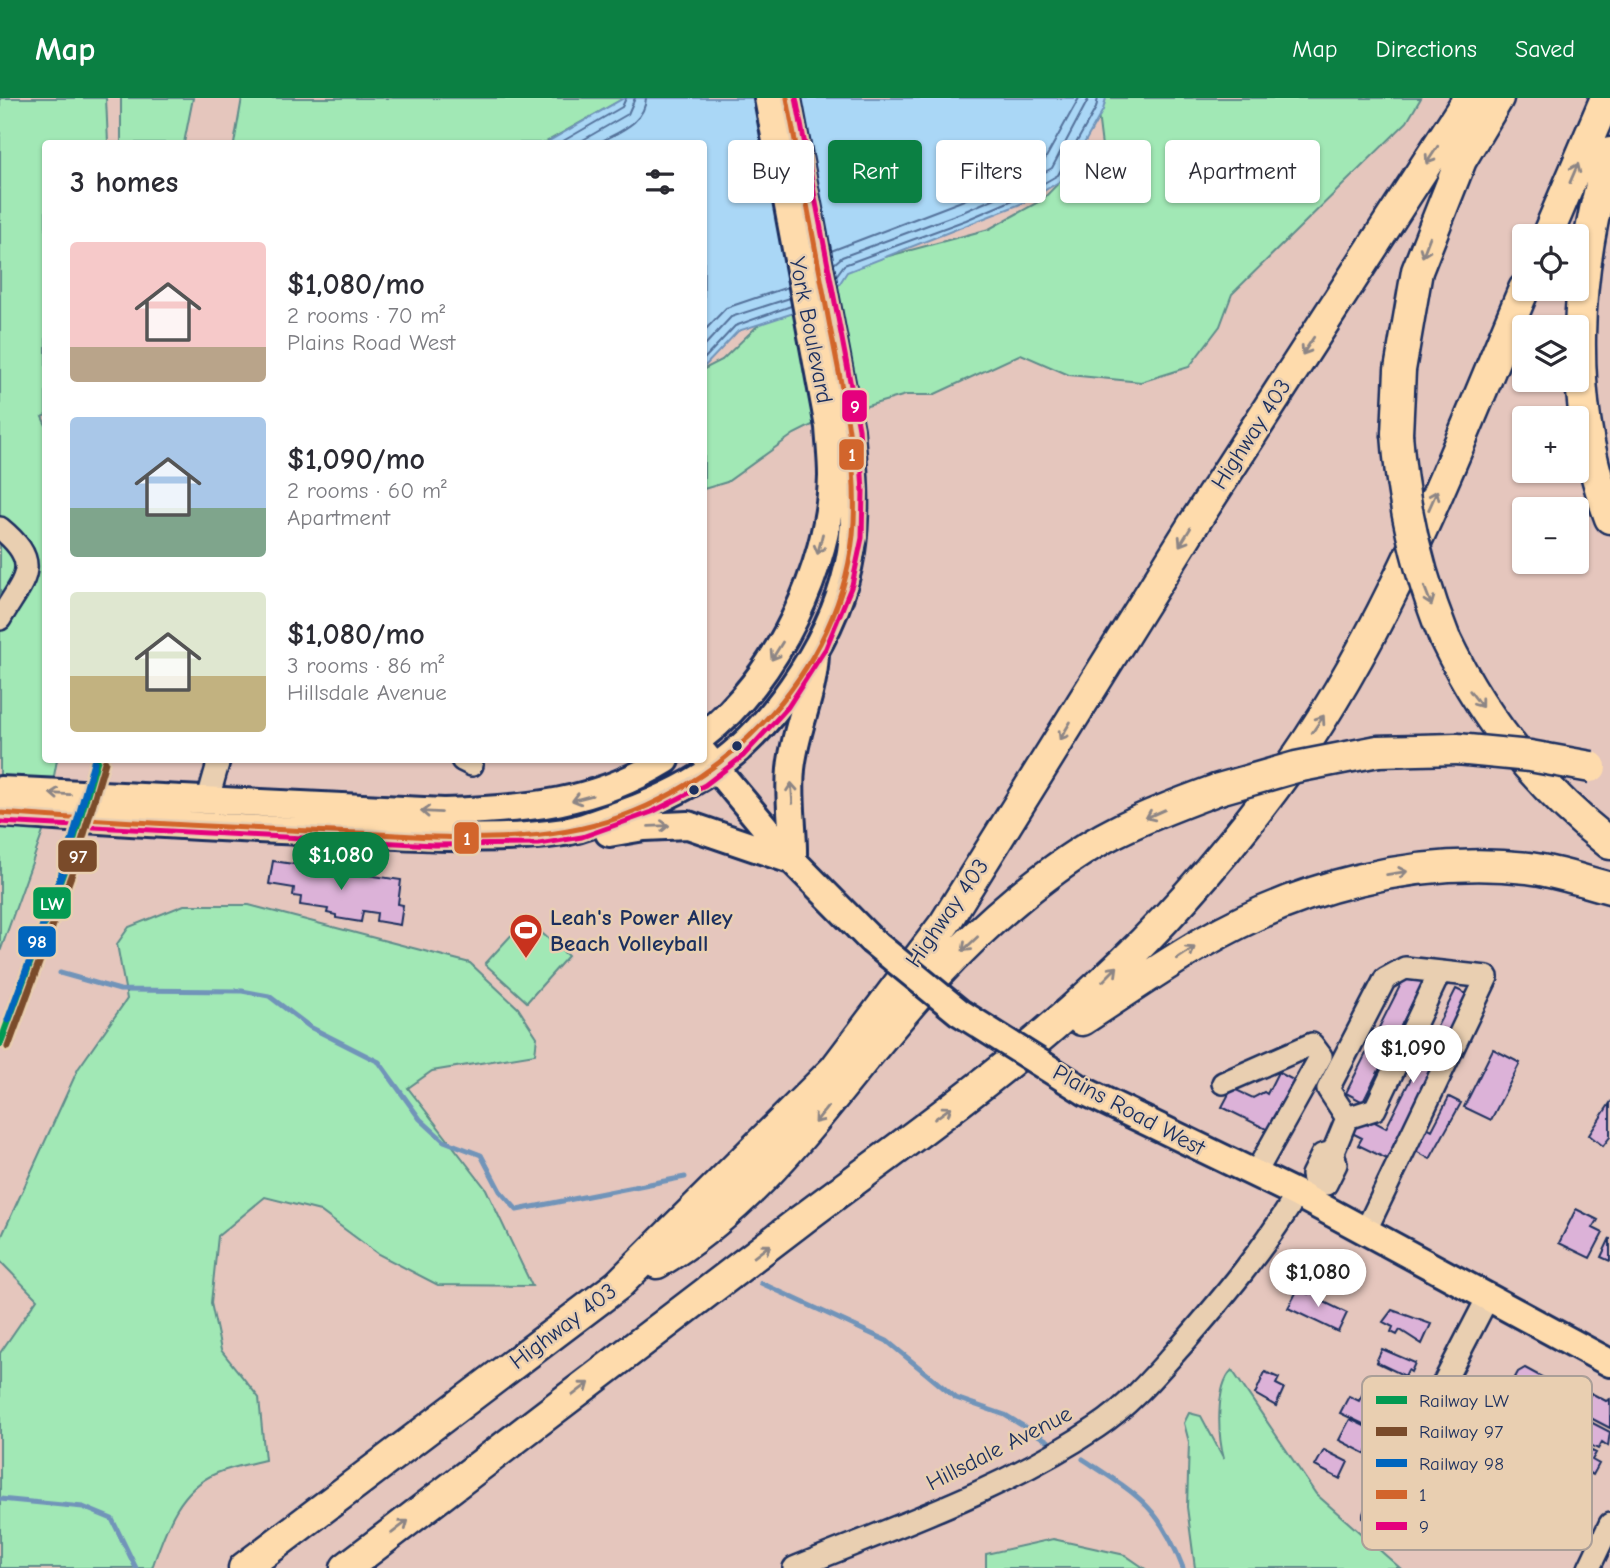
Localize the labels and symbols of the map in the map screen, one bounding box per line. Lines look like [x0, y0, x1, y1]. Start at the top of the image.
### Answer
one-way arrow [1425, 145, 1439, 164]
one-way arrow [1568, 163, 1581, 185]
one-way arrow [1419, 236, 1432, 258]
street label: York Boulevard [784, 254, 838, 406]
one-way arrow [1301, 336, 1316, 355]
street label: Highway 403 [1205, 374, 1297, 494]
line badge: 9 [841, 389, 868, 423]
text: 9 [850, 396, 860, 418]
line badge: 1 [838, 438, 865, 471]
text: 1 [848, 444, 856, 466]
one-way arrow [1427, 490, 1440, 511]
one-way arrow [1178, 527, 1192, 547]
one-way arrow [813, 532, 826, 555]
one-way arrow [1422, 585, 1435, 607]
one-way arrow [769, 641, 783, 661]
one-way arrow [1469, 689, 1484, 708]
one-way arrow [1310, 715, 1325, 734]
one-way arrow [1058, 720, 1072, 740]
unlabelled marker [730, 739, 744, 753]
one-way arrow [785, 782, 798, 805]
unlabelled marker [687, 783, 701, 797]
one-way arrow [49, 787, 72, 800]
one-way arrow [571, 792, 593, 805]
one-way arrow [419, 805, 442, 818]
one-way arrow [1145, 808, 1166, 821]
one-way arrow [647, 820, 670, 833]
line badge: 1 [453, 821, 480, 855]
text: 1 [463, 828, 471, 850]
pin: $1,080 [284, 832, 398, 892]
line badge: 97 [57, 839, 98, 873]
text: 97 [69, 846, 88, 868]
street label: Highway 403 [900, 854, 994, 972]
one-way arrow [1385, 866, 1408, 879]
line badge: LW [32, 886, 72, 920]
text: LW [40, 893, 65, 915]
place label: Leah's Power Alley Beach Volleyball [550, 904, 733, 957]
sports icon: Leah's Power Alley Beach Volleyball [507, 911, 545, 960]
line badge: 98 [17, 925, 57, 958]
text: 98 [27, 931, 47, 953]
one-way arrow [961, 936, 979, 952]
one-way arrow [1176, 946, 1196, 960]
one-way arrow [1102, 966, 1119, 983]
pin: $1,090 [1356, 1026, 1470, 1085]
street label: Plains Road West [1048, 1059, 1211, 1162]
one-way arrow [814, 1106, 829, 1124]
one-way arrow [933, 1106, 952, 1120]
one-way arrow [752, 1243, 771, 1258]
pin: $1,080 [1261, 1250, 1375, 1309]
street label: Highway 403 [504, 1277, 622, 1375]
legend [1362, 1376, 1592, 1550]
one-way arrow [571, 1381, 590, 1396]
text: Railway LW [1419, 1390, 1509, 1412]
street label: Hillsdale Avenue [922, 1400, 1076, 1496]
text: Railway 97 [1419, 1421, 1503, 1443]
text: Railway 98 [1419, 1453, 1504, 1475]
text: 1 [1419, 1484, 1427, 1506]
text: 9 [1419, 1516, 1429, 1538]
one-way arrow [391, 1519, 409, 1534]

